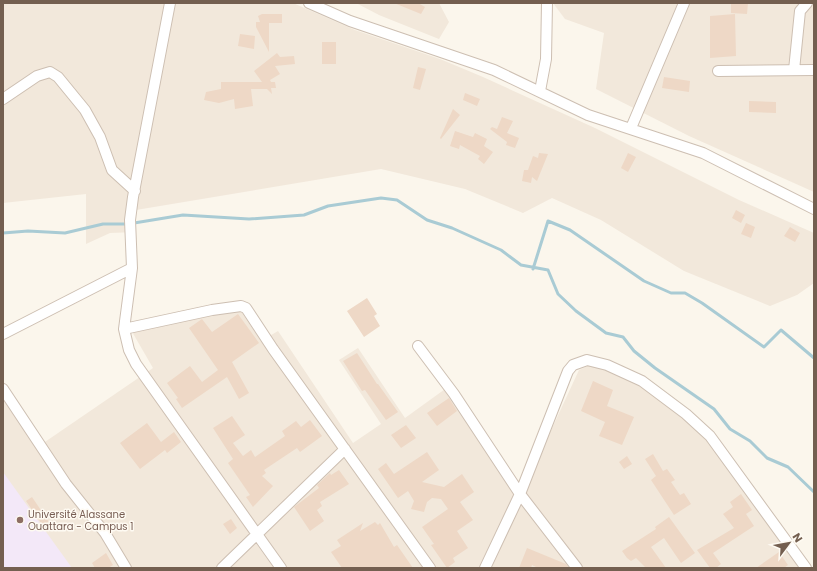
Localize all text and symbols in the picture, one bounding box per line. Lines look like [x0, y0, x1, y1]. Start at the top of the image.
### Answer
place label: Université Alassane Ouattara - Campus 1 [28, 507, 133, 534]
marker: Université Alassane Ouattara - Campus 1 [15, 515, 25, 525]
north arrow [769, 523, 809, 563]
text: N [789, 530, 806, 545]

